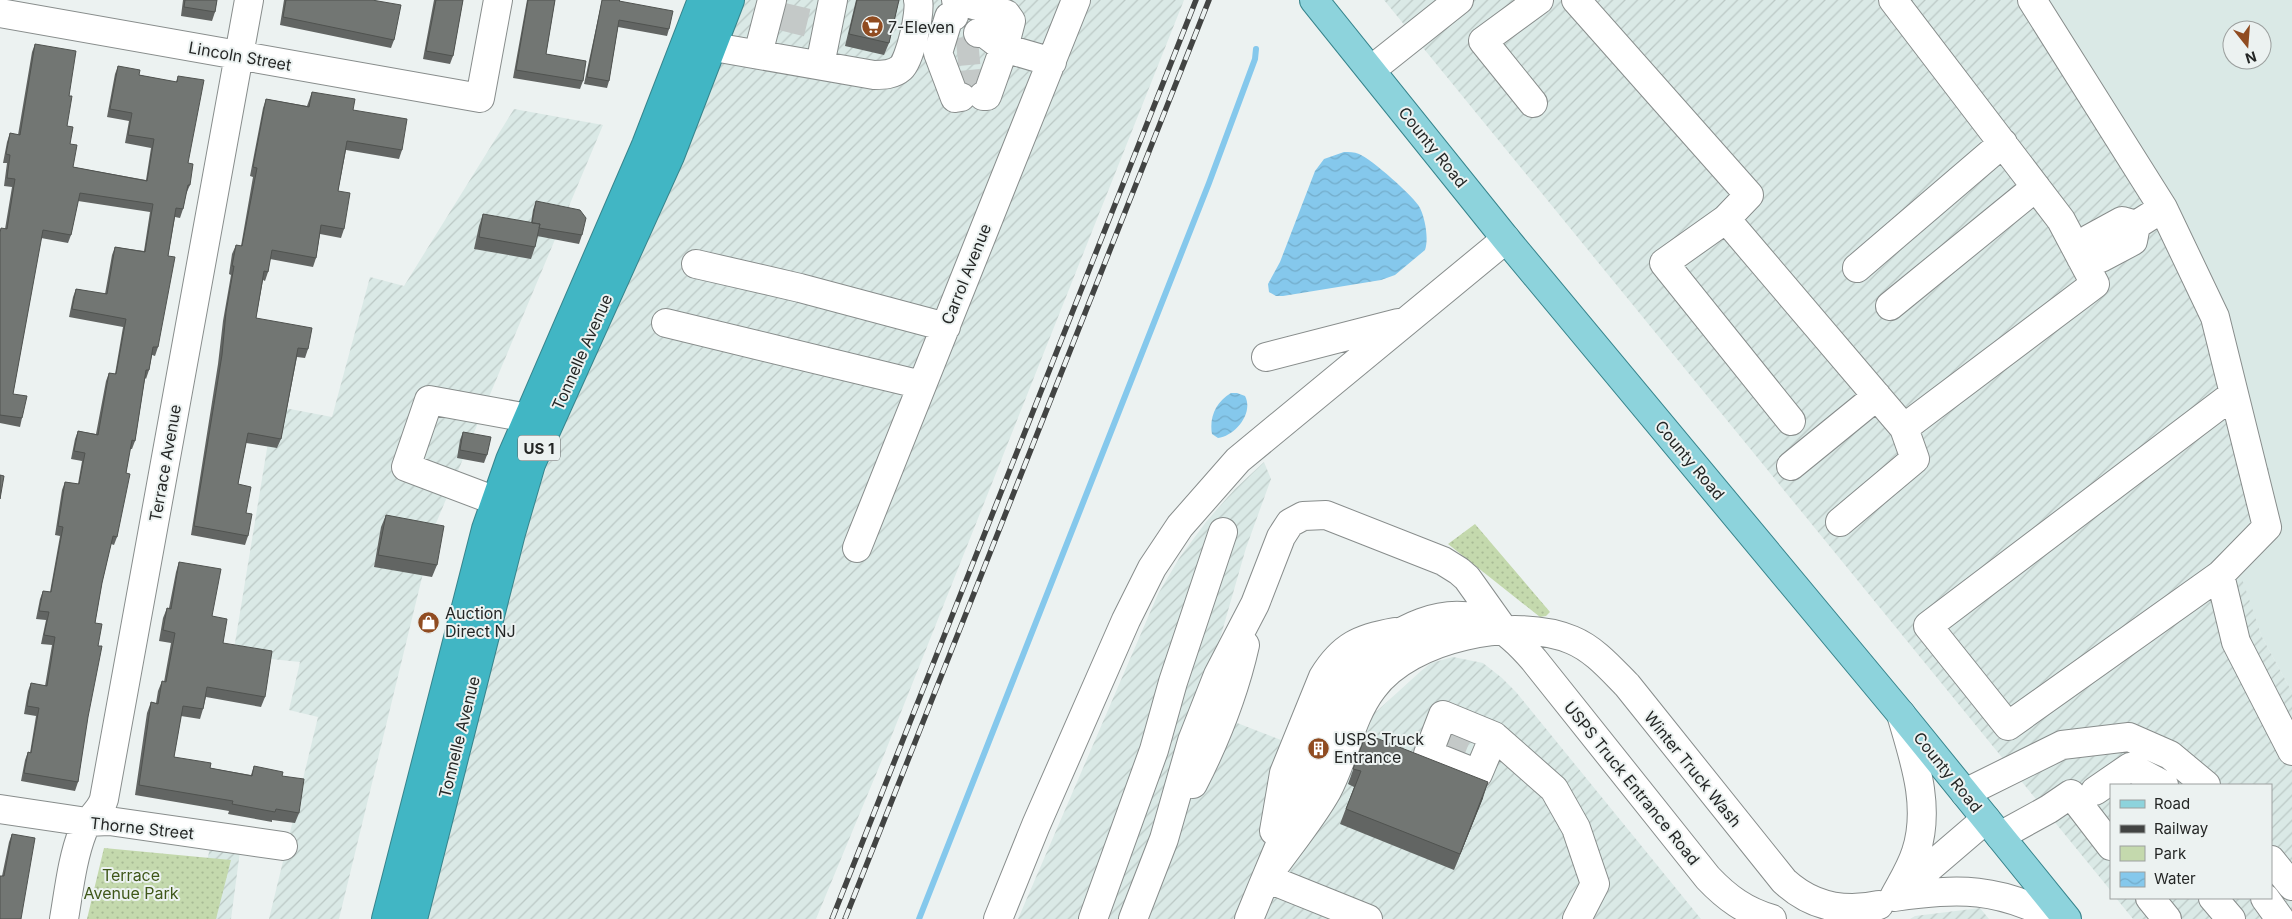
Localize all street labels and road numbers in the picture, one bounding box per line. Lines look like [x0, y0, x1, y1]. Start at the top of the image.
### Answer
street label: Lincoln Street [187, 37, 293, 75]
street label: County Road [1394, 103, 1472, 191]
street label: Carrol Avenue [937, 221, 995, 327]
street label: Tonnelle Avenue [548, 291, 616, 413]
street label: Terrace Avenue [145, 403, 185, 523]
street label: County Road [1651, 416, 1729, 504]
road number: US 1 [518, 436, 560, 460]
street label: Tonnelle Avenue [434, 674, 484, 800]
street label: USPS Truck Entrance Road [1560, 697, 1704, 869]
street label: Winter Truck Wash [1640, 707, 1746, 831]
street label: County Road [1909, 728, 1987, 816]
street label: Thorne Street [89, 813, 195, 843]

